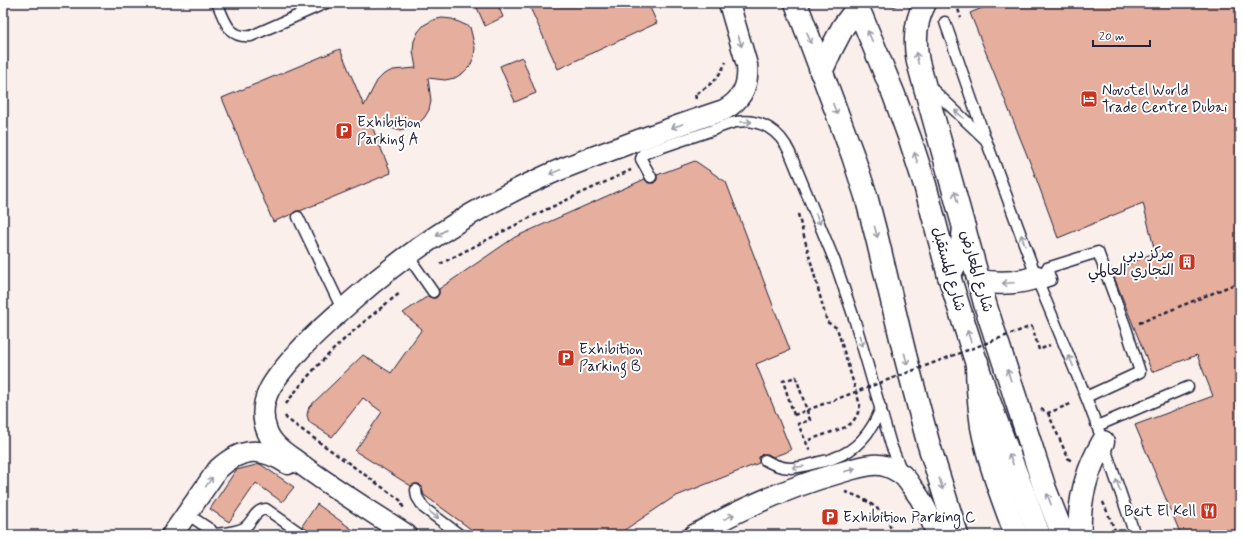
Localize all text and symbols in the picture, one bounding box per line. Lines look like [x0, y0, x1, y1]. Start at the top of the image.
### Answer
scale bar [1093, 22, 1150, 48]
text: 20 m [1099, 29, 1125, 45]
one-way arrow [805, 31, 813, 43]
one-way arrow [866, 31, 874, 43]
one-way arrow [737, 34, 744, 47]
one-way arrow [913, 52, 921, 65]
place label: Novotel World Trade Centre Dubai [1102, 81, 1227, 118]
hotel icon: Novotel World Trade Centre Dubai [1079, 89, 1099, 109]
one-way arrow [831, 102, 839, 114]
one-way arrow [954, 109, 964, 119]
place label: Exhibition Parking A [357, 113, 421, 151]
one-way arrow [739, 118, 752, 126]
parking icon: Exhibition Parking A [334, 121, 354, 141]
one-way arrow [671, 123, 683, 131]
one-way arrow [912, 151, 919, 164]
one-way arrow [550, 169, 562, 177]
one-way arrow [952, 190, 959, 203]
one-way arrow [815, 212, 822, 224]
street label: شارع المستقبل [926, 225, 970, 314]
one-way arrow [872, 226, 880, 239]
street label: شارع المعارض [955, 228, 997, 315]
one-way arrow [435, 230, 447, 238]
one-way arrow [1019, 234, 1026, 247]
place label: مركز دبي التجاري العالمي [1088, 244, 1174, 283]
building icon: مركز دبي التجاري العالمي [1177, 252, 1197, 272]
one-way arrow [1002, 279, 1015, 287]
one-way arrow [965, 330, 972, 343]
one-way arrow [858, 335, 865, 348]
place label: Exhibition Parking B [579, 340, 643, 378]
parking icon: Exhibition Parking B [556, 348, 576, 368]
one-way arrow [903, 352, 910, 365]
one-way arrow [1067, 355, 1074, 367]
one-way arrow [1005, 368, 1012, 381]
one-way arrow [1007, 453, 1015, 465]
one-way arrow [791, 463, 804, 471]
one-way arrow [843, 466, 856, 473]
one-way arrow [205, 477, 213, 488]
one-way arrow [938, 477, 945, 490]
one-way arrow [1114, 479, 1122, 491]
one-way arrow [1044, 493, 1052, 505]
restaurant icon: Beit El Kell [1199, 501, 1219, 521]
place label: Beit El Kell [1124, 502, 1196, 522]
parking icon: Exhibition Parking C [820, 507, 840, 527]
place label: Exhibition Parking C [843, 508, 976, 529]
one-way arrow [428, 511, 439, 519]
one-way arrow [723, 513, 735, 520]

